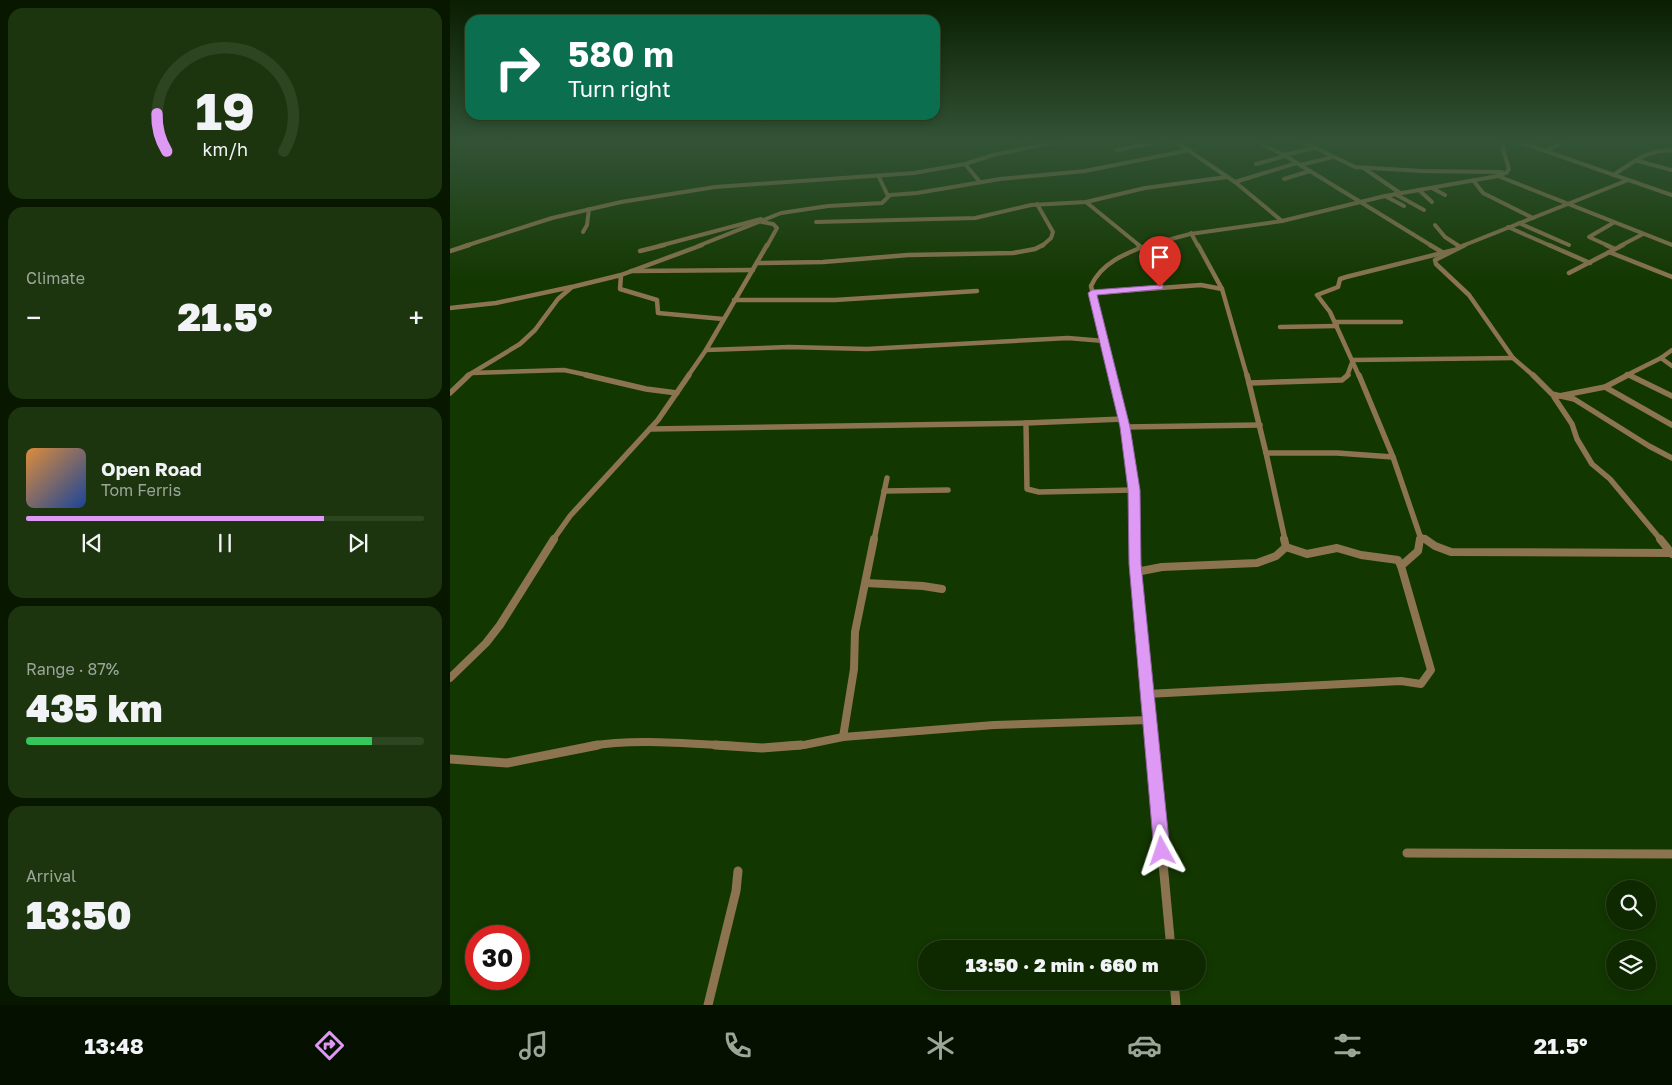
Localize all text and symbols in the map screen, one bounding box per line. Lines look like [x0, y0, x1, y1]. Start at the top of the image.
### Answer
text: 580 m [568, 33, 674, 75]
icon: right [485, 35, 550, 100]
text: Turn right [568, 75, 671, 102]
text: 19 [195, 79, 255, 141]
text: km/h [202, 138, 248, 160]
pin [1139, 236, 1181, 287]
icon: arrive [1146, 243, 1174, 271]
text: Climate [26, 268, 85, 288]
text: 21.5° [178, 294, 272, 339]
text: − [26, 301, 41, 334]
text: + [409, 301, 424, 334]
text: Open Road [101, 457, 202, 480]
text: Tom Ferris [101, 480, 181, 500]
icon: previous [78, 529, 106, 557]
icon: pause [211, 529, 239, 557]
icon: next [344, 529, 372, 557]
text: Range · 87% [26, 659, 119, 679]
text: 435 km [26, 685, 163, 730]
position arrow [1135, 824, 1187, 876]
text: Arrival [26, 866, 76, 886]
map controls [1606, 880, 1656, 990]
button: search [1606, 880, 1656, 930]
text: 13:50 [26, 892, 132, 937]
speed limit sign: 30 [465, 925, 530, 990]
button: layers [1606, 940, 1656, 990]
text: 13:50 · 2 min · 660 m [966, 953, 1158, 976]
icon: directions [312, 1028, 347, 1063]
icon: music [516, 1028, 551, 1063]
icon: phone [720, 1028, 755, 1063]
icon: climate [923, 1028, 958, 1063]
icon: car [1127, 1028, 1162, 1063]
icon: filters [1330, 1028, 1365, 1063]
text: 13:48 [84, 1032, 144, 1059]
text: 21.5° [1534, 1032, 1588, 1059]

